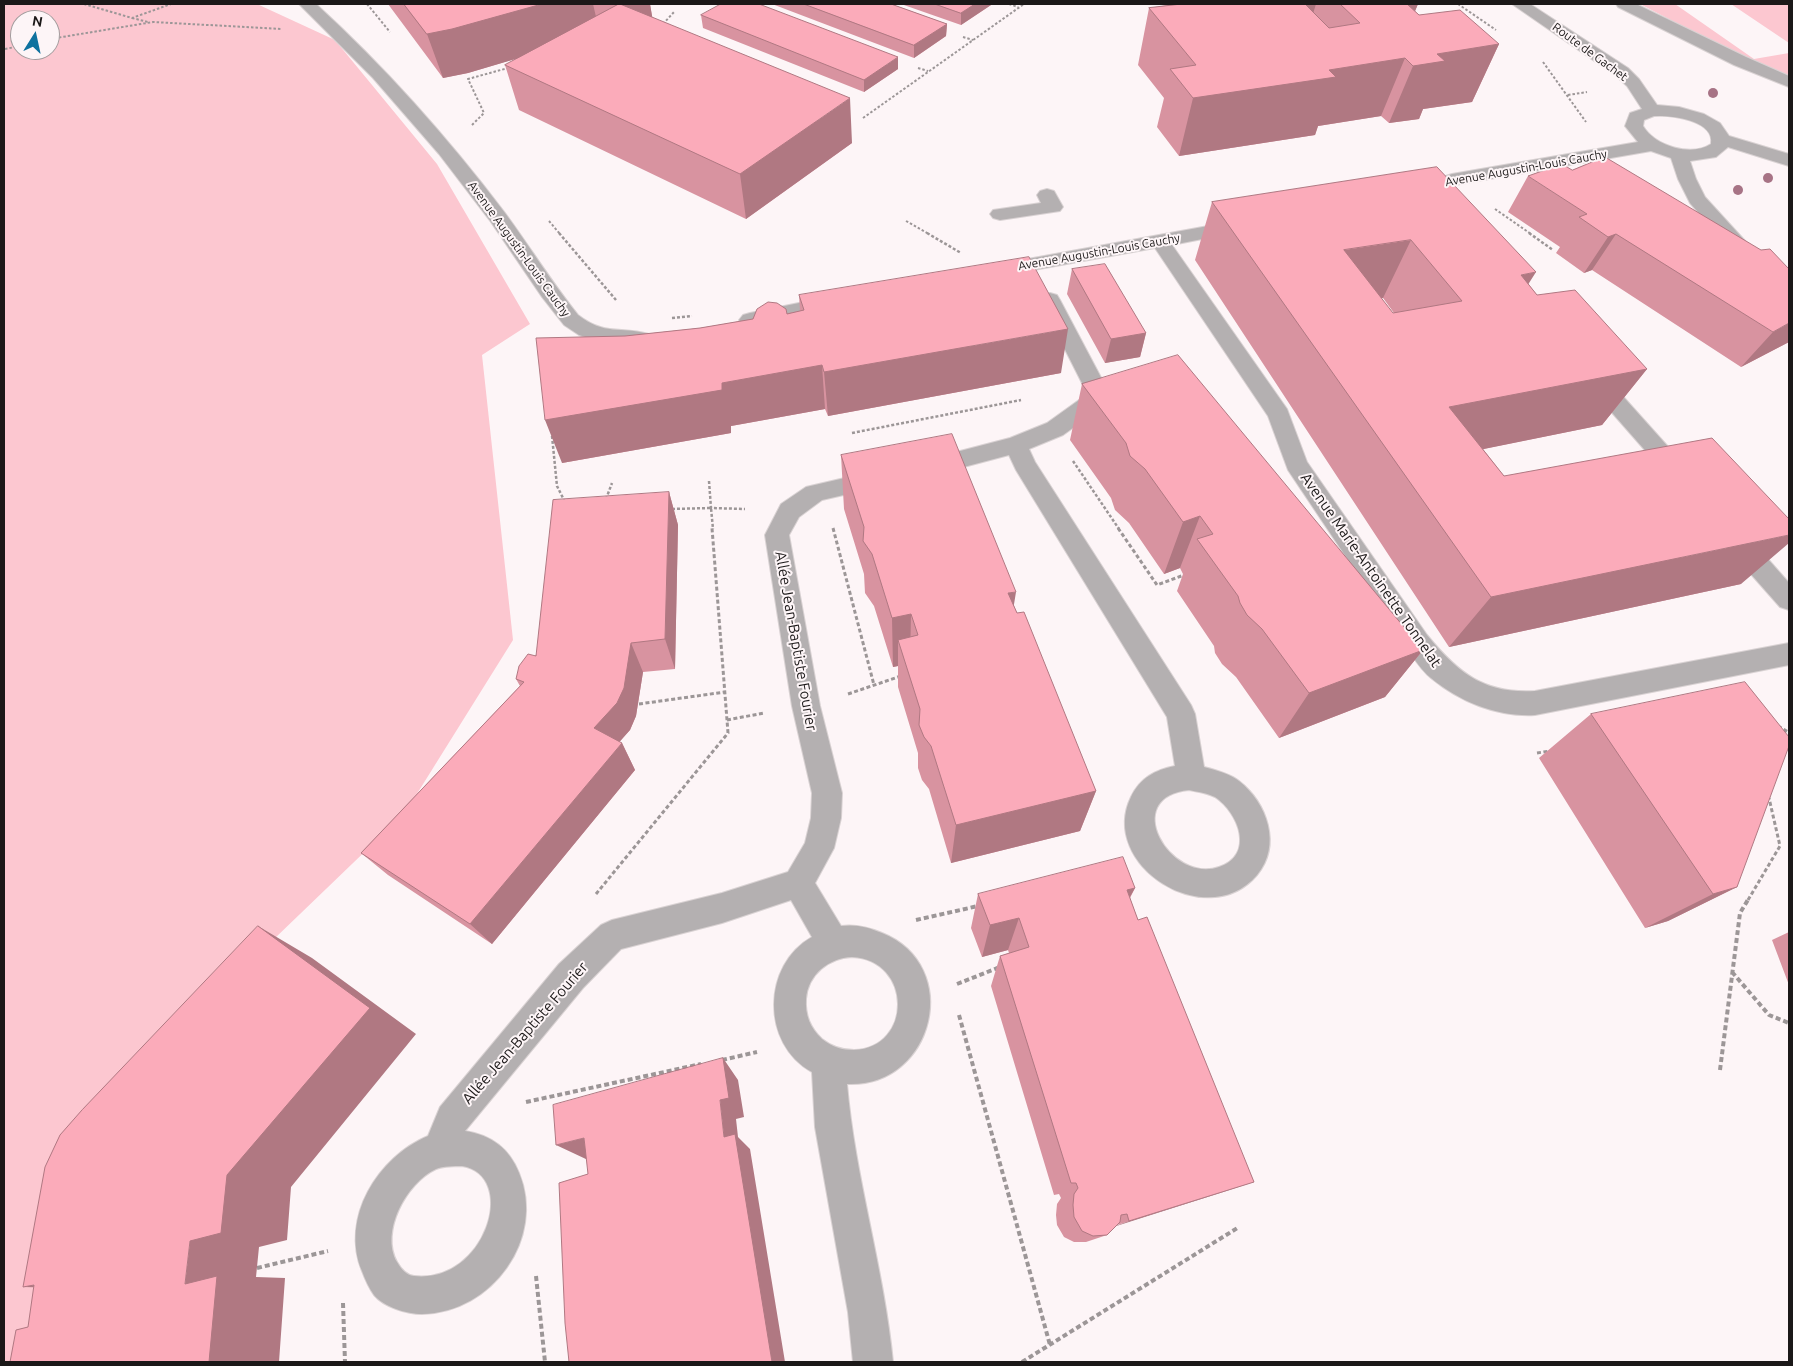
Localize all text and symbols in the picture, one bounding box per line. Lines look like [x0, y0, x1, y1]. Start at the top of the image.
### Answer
north arrow [10, 10, 60, 60]
text: N [31, 12, 44, 30]
street label: Route de Gachet [1549, 20, 1631, 84]
street label: Avenue Augustin-Louis Cauchy [1444, 147, 1608, 189]
street label: Avenue Augustin-Louis Cauchy [465, 178, 573, 320]
street label: Avenue Augustin-Louis Cauchy [1017, 231, 1181, 273]
street label: Avenue Marie-Antoinette Tonnelat [1297, 469, 1445, 671]
street label: Allée Jean-Baptiste Fourier [771, 550, 821, 732]
street label: Allée Jean-Baptiste Fourier [458, 958, 592, 1108]

